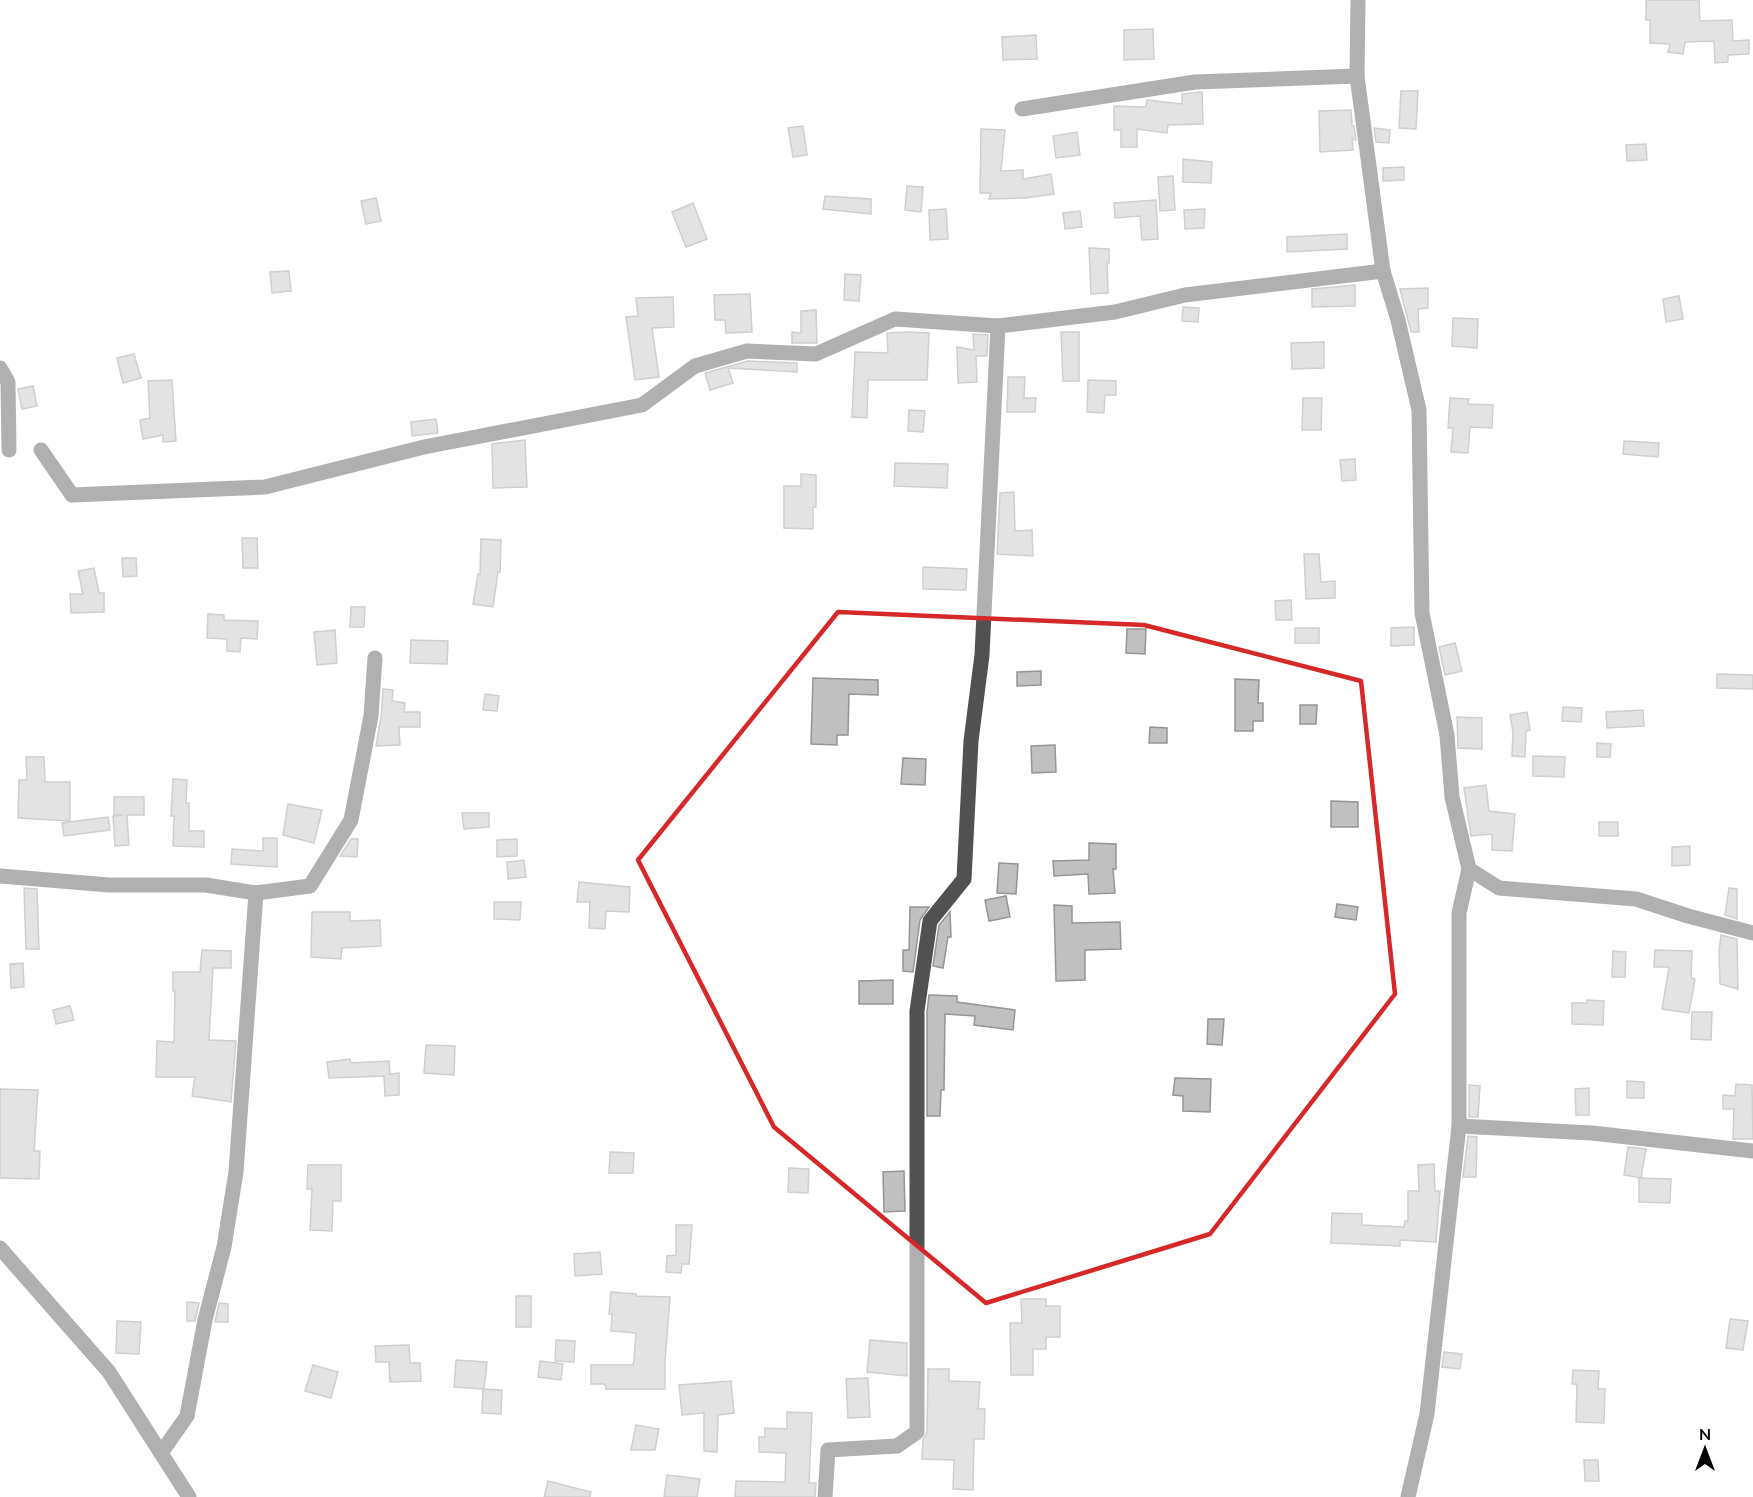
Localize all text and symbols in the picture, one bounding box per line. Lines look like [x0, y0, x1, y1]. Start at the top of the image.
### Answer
north arrow [1675, 1419, 1735, 1479]
text: N [1699, 1424, 1711, 1444]

